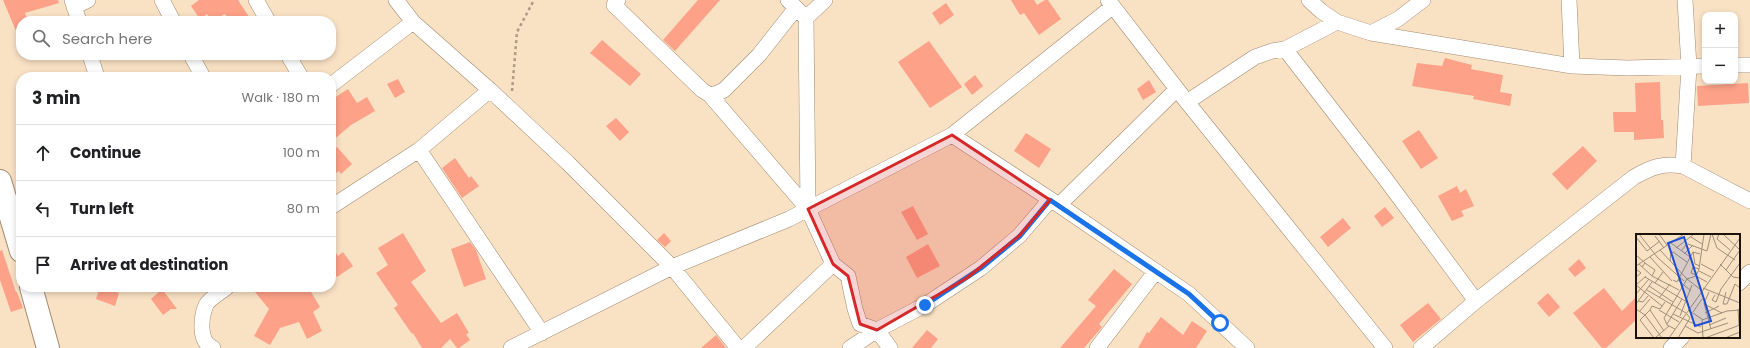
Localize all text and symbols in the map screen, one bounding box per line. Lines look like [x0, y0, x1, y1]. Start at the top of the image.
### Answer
map controls [1702, 12, 1738, 84]
button: + [1702, 12, 1738, 48]
search box [16, 16, 336, 60]
icon: search [30, 27, 52, 49]
text: Search here [62, 28, 152, 49]
button: − [1702, 48, 1738, 84]
text: 3 min [32, 86, 80, 110]
text: Walk · 180 m [242, 88, 320, 107]
icon: ahead [32, 142, 54, 164]
text: Continue [70, 142, 141, 163]
text: 100 m [283, 143, 320, 162]
icon: left [32, 198, 54, 220]
text: Turn left [70, 198, 134, 219]
text: 80 m [287, 199, 320, 218]
inset map [1636, 234, 1740, 338]
icon: arrive [32, 254, 54, 276]
text: Arrive at destination [70, 254, 228, 275]
route end [916, 296, 934, 314]
route start [1211, 314, 1229, 332]

